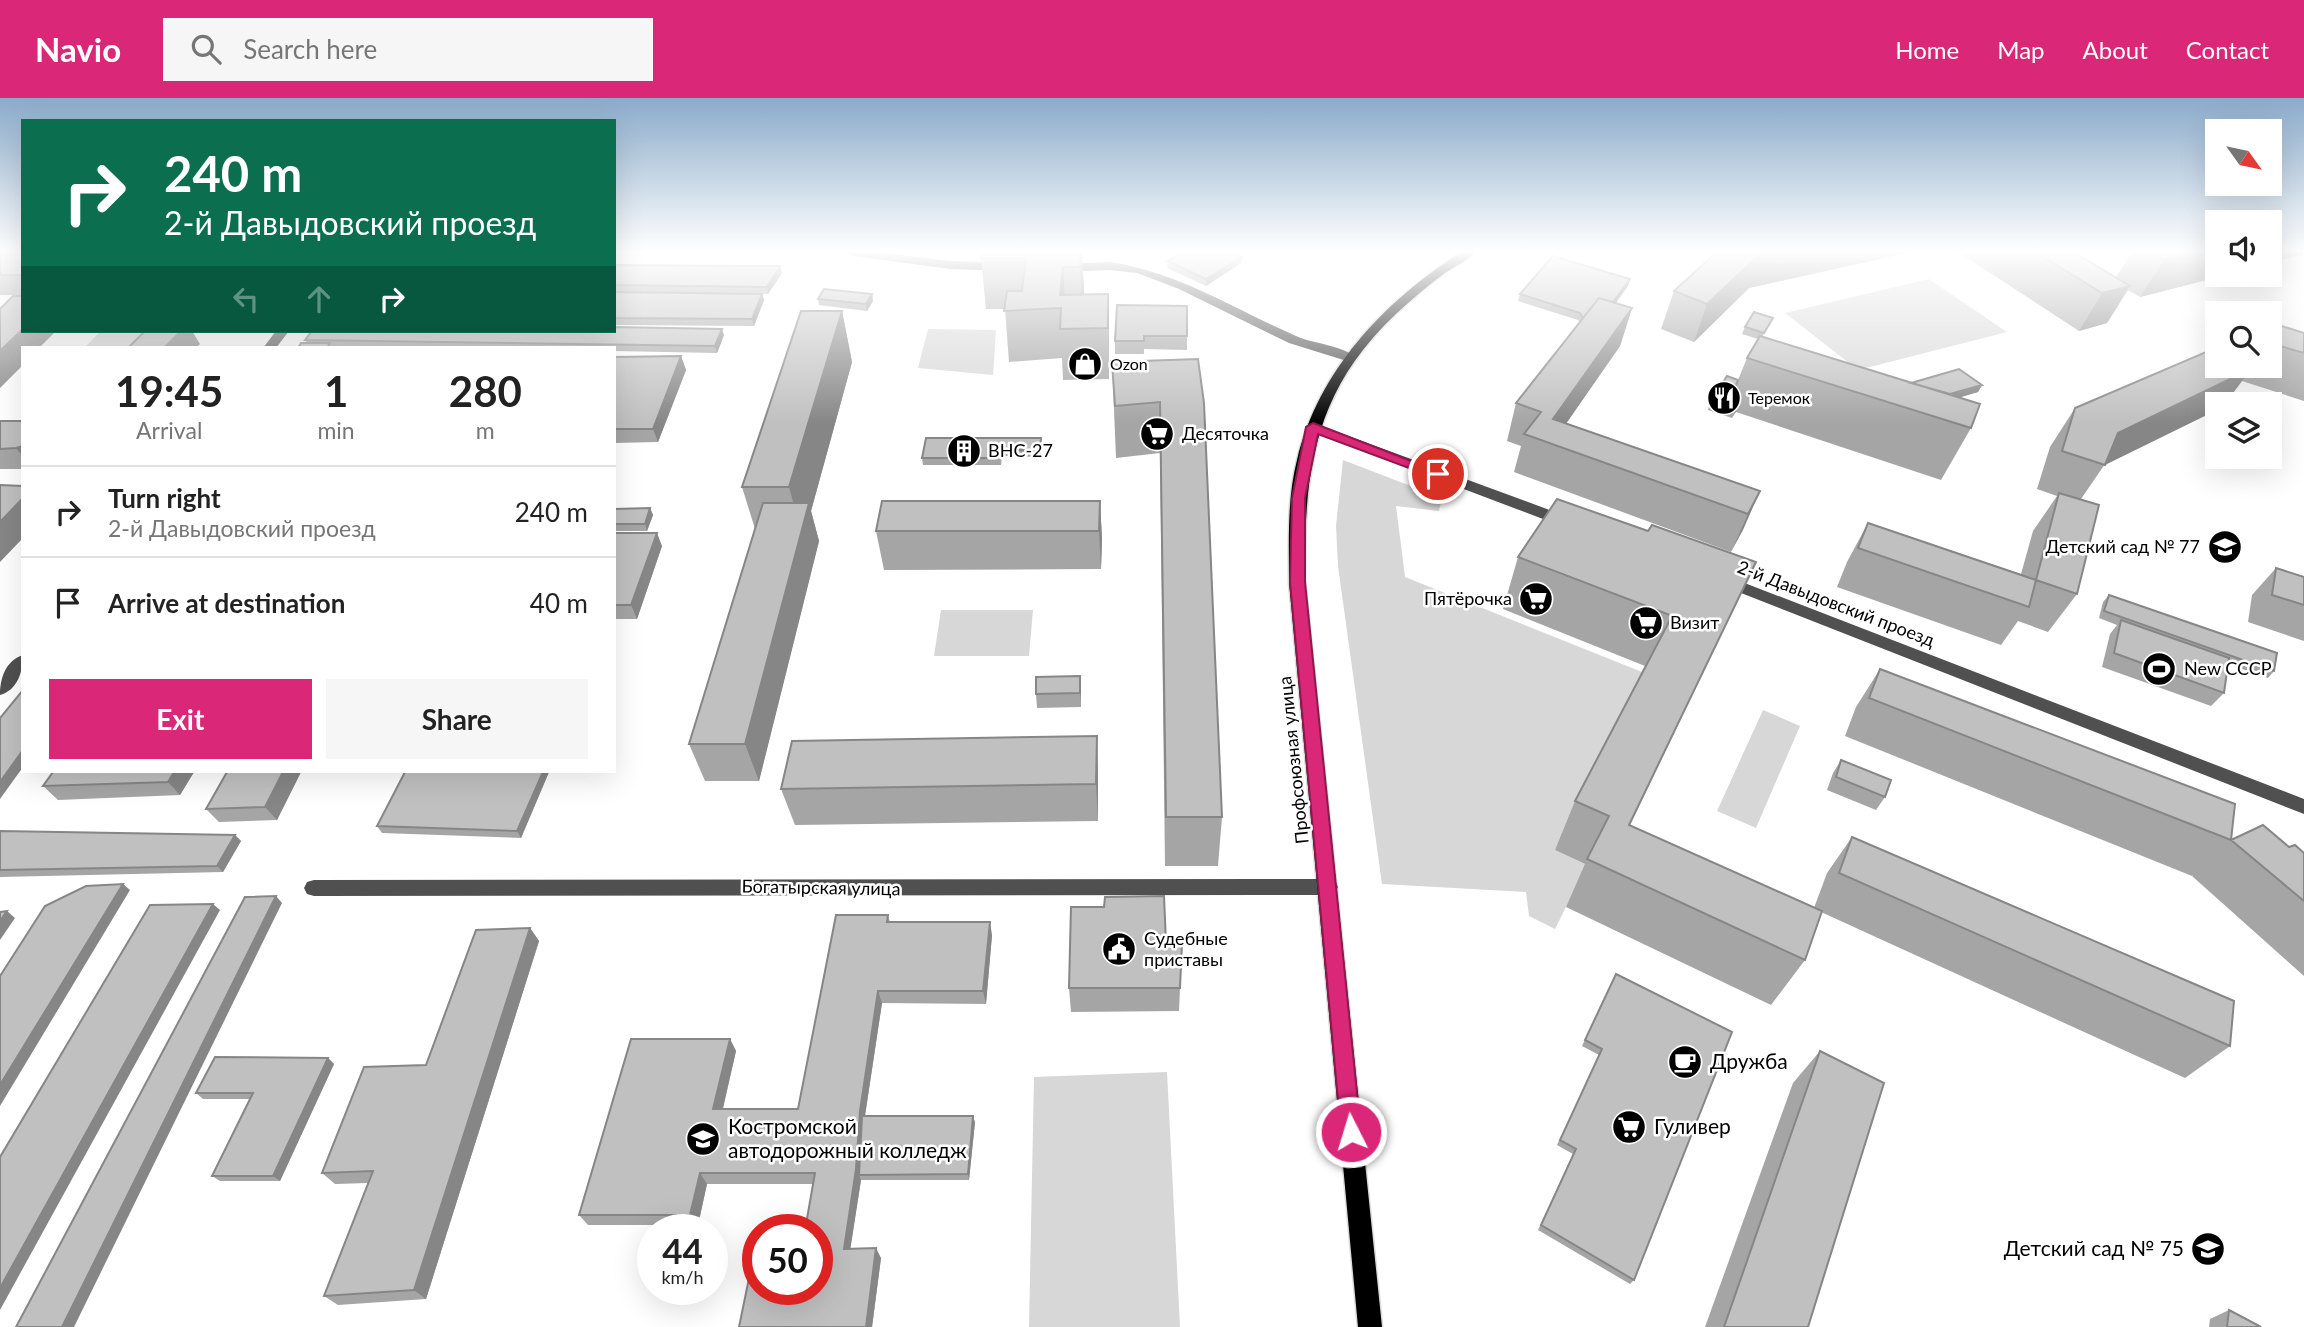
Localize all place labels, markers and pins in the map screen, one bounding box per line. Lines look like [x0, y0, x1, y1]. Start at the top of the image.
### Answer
shop icon: Ozon [1066, 345, 1104, 383]
place label: Ozon [1110, 354, 1148, 373]
restaurant icon: Теремок [1705, 379, 1743, 417]
place label: Теремок [1748, 388, 1811, 407]
supermarket icon: Десяточка [1138, 415, 1176, 453]
place label: Десяточка [1182, 422, 1269, 444]
building icon: ВНС-27 [945, 432, 983, 470]
place label: ВНС-27 [988, 439, 1053, 461]
pin [1408, 444, 1468, 504]
school or university icon: Детский сад № 77 [2206, 528, 2244, 566]
place label: Детский сад № 77 [2045, 535, 2200, 557]
supermarket icon: Пятёрочка [1517, 580, 1555, 618]
place label: Пятёрочка [1424, 587, 1512, 609]
supermarket icon: Визит [1627, 604, 1665, 642]
place label: Визит [1670, 611, 1719, 633]
sports icon: New СССР [2140, 650, 2178, 688]
place label: New СССР [2184, 657, 2272, 679]
place label: Судебные приставы [1144, 927, 1228, 970]
public building icon: Судебные приставы [1100, 930, 1138, 968]
cafe icon: Дружба [1666, 1043, 1704, 1081]
place label: Дружба [1710, 1048, 1788, 1073]
supermarket icon: Гуливер [1610, 1108, 1648, 1146]
place label: Костромской автодорожный колледж [728, 1113, 967, 1162]
place label: Гуливер [1654, 1113, 1731, 1138]
school or university icon: Костромской автодорожный колледж [684, 1120, 722, 1158]
school or university icon: Детский сад № 75 [2189, 1230, 2227, 1268]
place label: Детский сад № 75 [2004, 1235, 2184, 1260]

